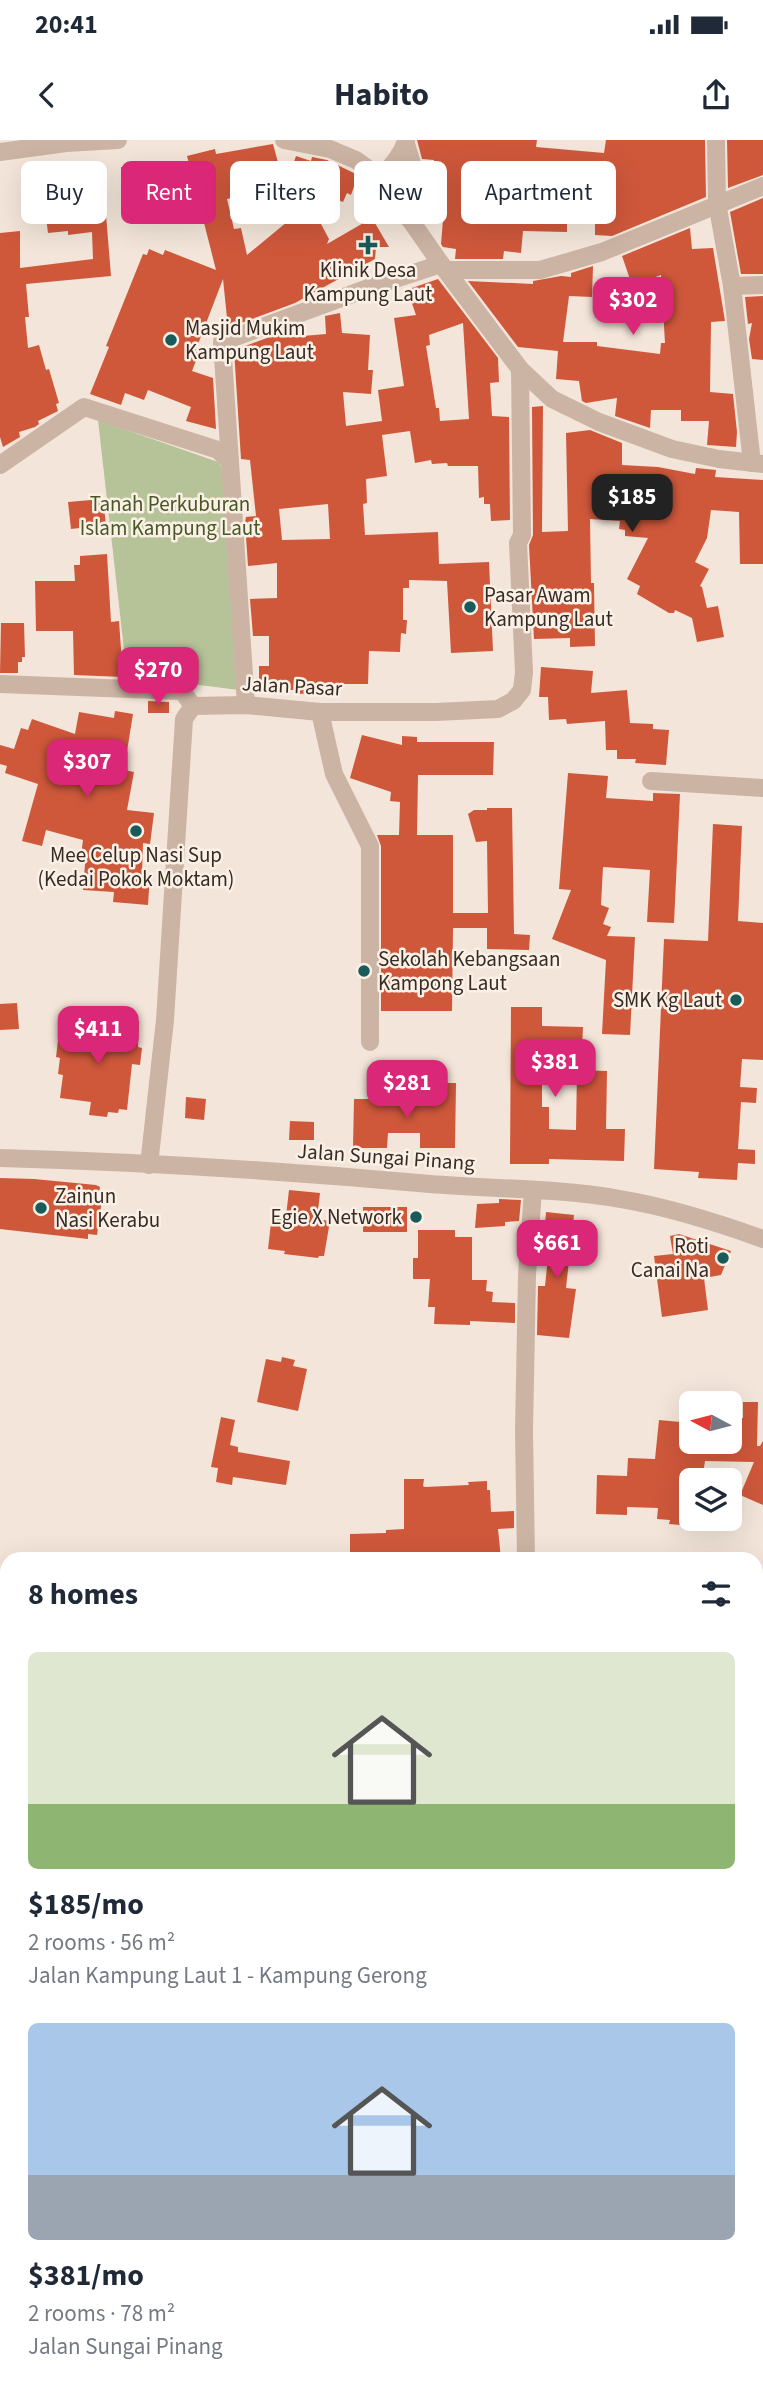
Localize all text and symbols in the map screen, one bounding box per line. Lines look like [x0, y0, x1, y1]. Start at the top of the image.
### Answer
text: 20:41 [35, 6, 98, 43]
text: Habito [334, 72, 429, 118]
icon: back [28, 76, 66, 114]
icon: share [697, 76, 735, 114]
chip: Buy [21, 161, 107, 224]
chip: Rent [121, 161, 216, 224]
chip: Filters [230, 161, 340, 224]
chip: New [354, 161, 447, 224]
chip: Apartment [461, 161, 616, 224]
marker: Klinik Desa Kampung Laut [358, 235, 378, 255]
place label: Klinik Desa Kampung Laut [304, 255, 432, 309]
pin: $302 [592, 278, 674, 337]
text: $302 [609, 283, 657, 316]
place label: Masjid Mukim Kampung Laut [185, 313, 314, 367]
marker: Masjid Mukim Kampung Laut [163, 332, 179, 348]
pin: $185 [591, 474, 673, 534]
text: $185 [608, 480, 656, 513]
park label: Tanah Perkuburan Islam Kampung Laut [80, 489, 260, 543]
place label: Pasar Awam Kampung Laut [484, 580, 613, 634]
marker: Pasar Awam Kampung Laut [462, 599, 478, 615]
pin: $270 [117, 648, 199, 707]
text: $270 [134, 653, 182, 686]
street label: Jalan Pasar [241, 668, 344, 704]
pin: $307 [46, 740, 128, 799]
text: $307 [63, 745, 111, 778]
marker: Mee Celup Nasi Sup (Kedai Pokok Moktam) [128, 823, 144, 839]
place label: Mee Celup Nasi Sup (Kedai Pokok Moktam) [38, 840, 234, 894]
place label: Sekolah Kebangsaan Kampong Laut [378, 944, 560, 998]
marker: Sekolah Kebangsaan Kampong Laut [356, 963, 372, 979]
place label: SMK Kg Laut [613, 985, 722, 1015]
marker: SMK Kg Laut [728, 992, 744, 1008]
pin: $411 [57, 1006, 139, 1066]
text: $411 [74, 1012, 122, 1045]
pin: $381 [514, 1040, 596, 1099]
text: $381 [531, 1045, 579, 1078]
pin: $281 [366, 1060, 448, 1120]
text: $281 [383, 1066, 431, 1099]
street label: Jalan Sungai Pinang [296, 1136, 476, 1178]
place label: Zainun Nasi Kerabu [55, 1181, 160, 1235]
marker: Zainun Nasi Kerabu [33, 1200, 49, 1216]
place label: Egie X Network [271, 1202, 403, 1232]
marker: Egie X Network [408, 1209, 424, 1225]
pin: $661 [516, 1220, 598, 1280]
text: $661 [533, 1226, 581, 1259]
place label: Roti Canai Na [631, 1231, 709, 1285]
marker: Roti Canai Na [715, 1250, 731, 1266]
north arrow [679, 1391, 742, 1454]
map controls [679, 1391, 742, 1531]
button: layers [679, 1468, 742, 1531]
text: 8 homes [28, 1573, 138, 1616]
icon: filters [697, 1575, 735, 1613]
icon: home [319, 1697, 445, 1823]
text: $185/mo [28, 1883, 144, 1926]
text: 2 rooms · 56 m² [28, 1926, 175, 1959]
text: Jalan Kampung Laut 1 - Kampung Gerong [28, 1959, 427, 1992]
icon: home [319, 2068, 445, 2194]
text: $381/mo [28, 2254, 144, 2297]
text: 2 rooms · 78 m² [28, 2297, 175, 2330]
text: Jalan Sungai Pinang [28, 2330, 223, 2363]

